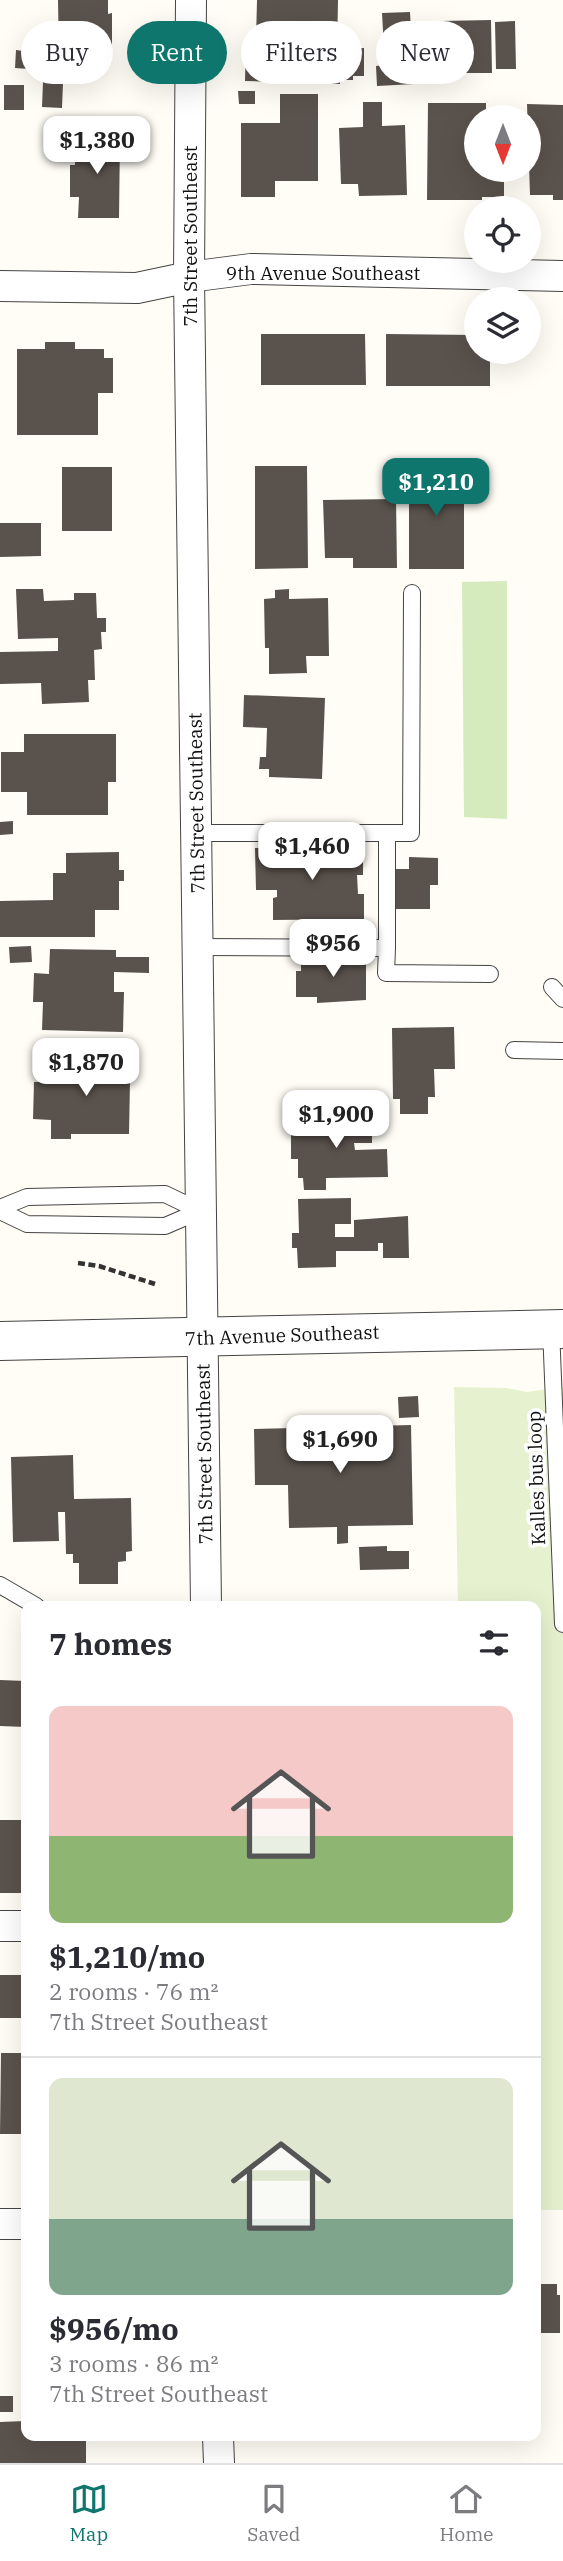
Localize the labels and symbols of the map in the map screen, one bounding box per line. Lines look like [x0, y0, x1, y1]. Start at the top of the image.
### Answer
north arrow [464, 105, 541, 182]
pin: $1,380 [40, 116, 154, 176]
street label: 7th Street Southeast [178, 145, 202, 326]
street label: 9th Avenue Southeast [226, 261, 420, 285]
pin: $1,210 [379, 458, 493, 518]
street label: 7th Street Southeast [182, 712, 210, 894]
pin: $1,460 [255, 822, 369, 882]
pin: $956 [292, 920, 374, 979]
pin: $1,870 [29, 1038, 143, 1098]
pin: $1,900 [279, 1090, 393, 1150]
street label: 7th Avenue Southeast [184, 1320, 380, 1350]
street label: 7th Street Southeast [190, 1363, 218, 1545]
street label: Kalles bus loop [522, 1410, 550, 1546]
pin: $1,690 [283, 1416, 397, 1475]

